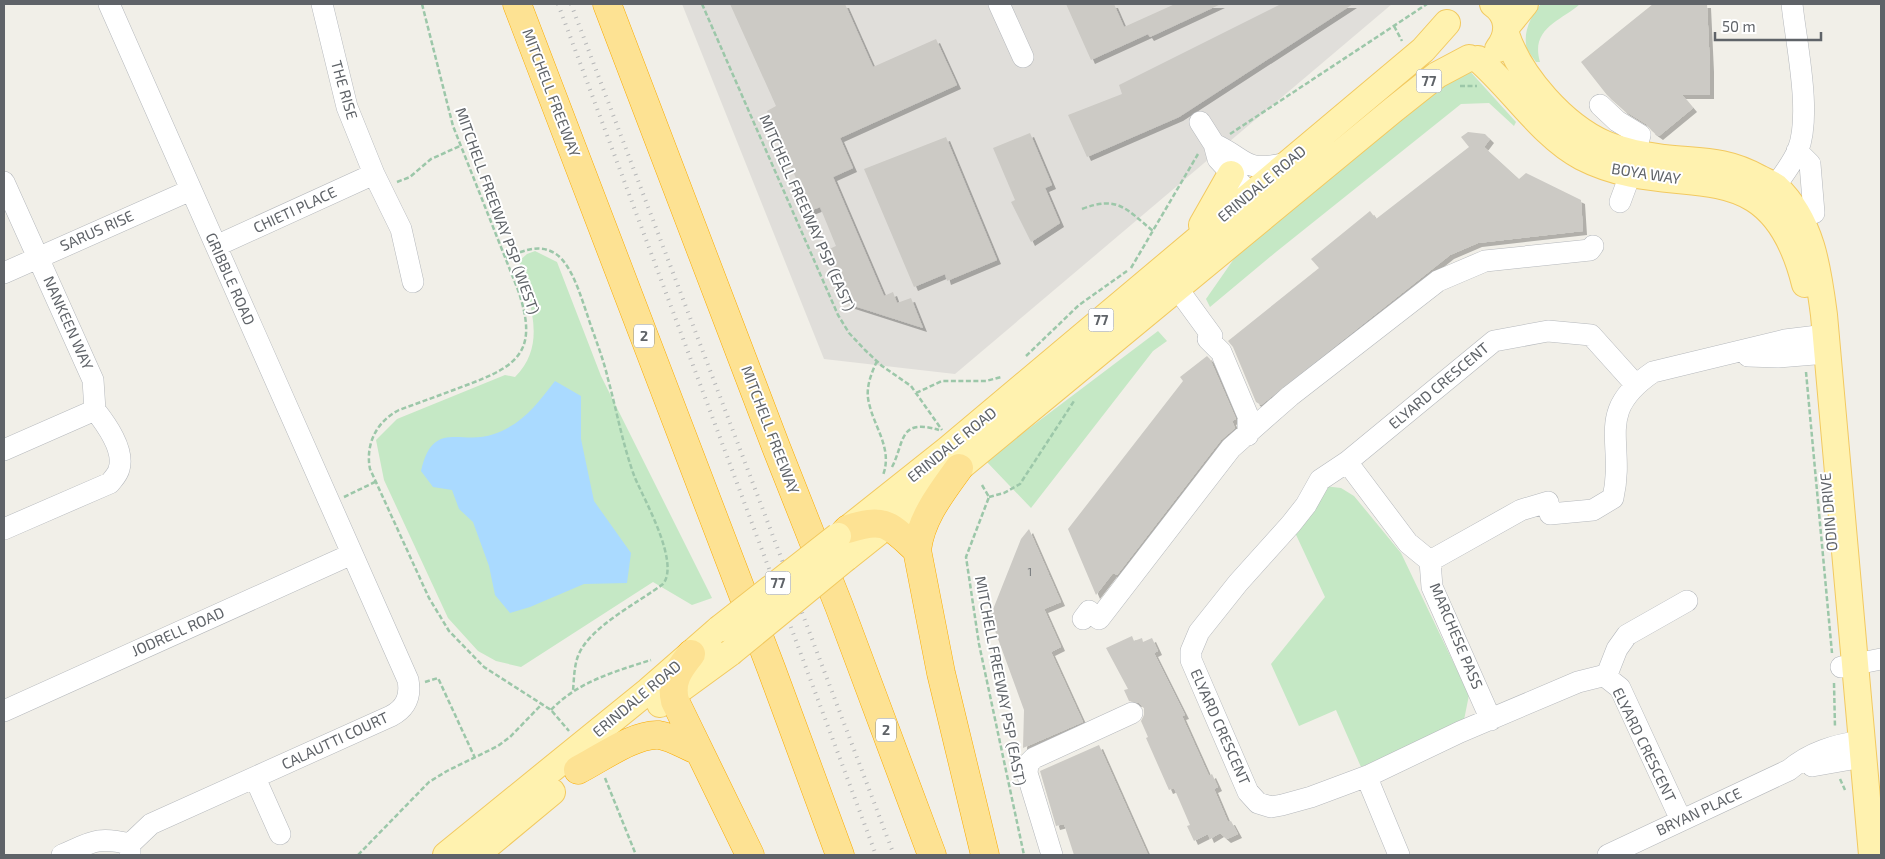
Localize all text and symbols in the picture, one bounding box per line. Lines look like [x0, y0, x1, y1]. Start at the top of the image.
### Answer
scale bar [1715, 10, 1821, 42]
text: 50 m [1722, 17, 1756, 35]
street label: MITCHELL FREEWAY [519, 26, 585, 160]
street label: THE RISE [328, 58, 362, 121]
road number: 77 [1416, 70, 1442, 92]
street label: MITCHELL FREEWAY PSP (WEST) [452, 105, 544, 317]
street label: MITCHELL FREEWAY PSP (EAST) [756, 112, 860, 314]
street label: ERINDALE ROAD [1214, 141, 1309, 225]
street label: BOYA WAY [1610, 159, 1683, 187]
street label: CHIETI PLACE [250, 182, 339, 236]
street label: SARUS RISE [57, 206, 136, 254]
street label: GRIBBLE ROAD [203, 230, 259, 328]
street label: NANKEEN WAY [40, 273, 98, 373]
road number: 77 [1088, 308, 1114, 332]
road number: 2 [634, 324, 654, 348]
street label: ELYARD CRESCENT [1385, 338, 1492, 432]
street label: MITCHELL FREEWAY [738, 363, 804, 497]
street label: ERINDALE ROAD [903, 403, 1000, 486]
street label: ODIN DRIVE [1816, 472, 1840, 552]
house number: 1 [1028, 564, 1032, 578]
road number: 77 [766, 572, 790, 594]
street label: MITCHELL FREEWAY PSP (EAST) [972, 574, 1030, 787]
street label: MARCHESE PASS [1426, 580, 1487, 691]
street label: JODRELL ROAD [128, 603, 227, 660]
street label: ERINDALE ROAD [589, 656, 684, 740]
street label: ELYARD CRESCENT [1187, 666, 1255, 788]
street label: ELYARD CRESCENT [1609, 684, 1681, 805]
street label: CALAUTTI COURT [278, 707, 391, 773]
road number: 2 [876, 718, 896, 742]
street label: BRYAN PLACE [1653, 783, 1744, 839]

